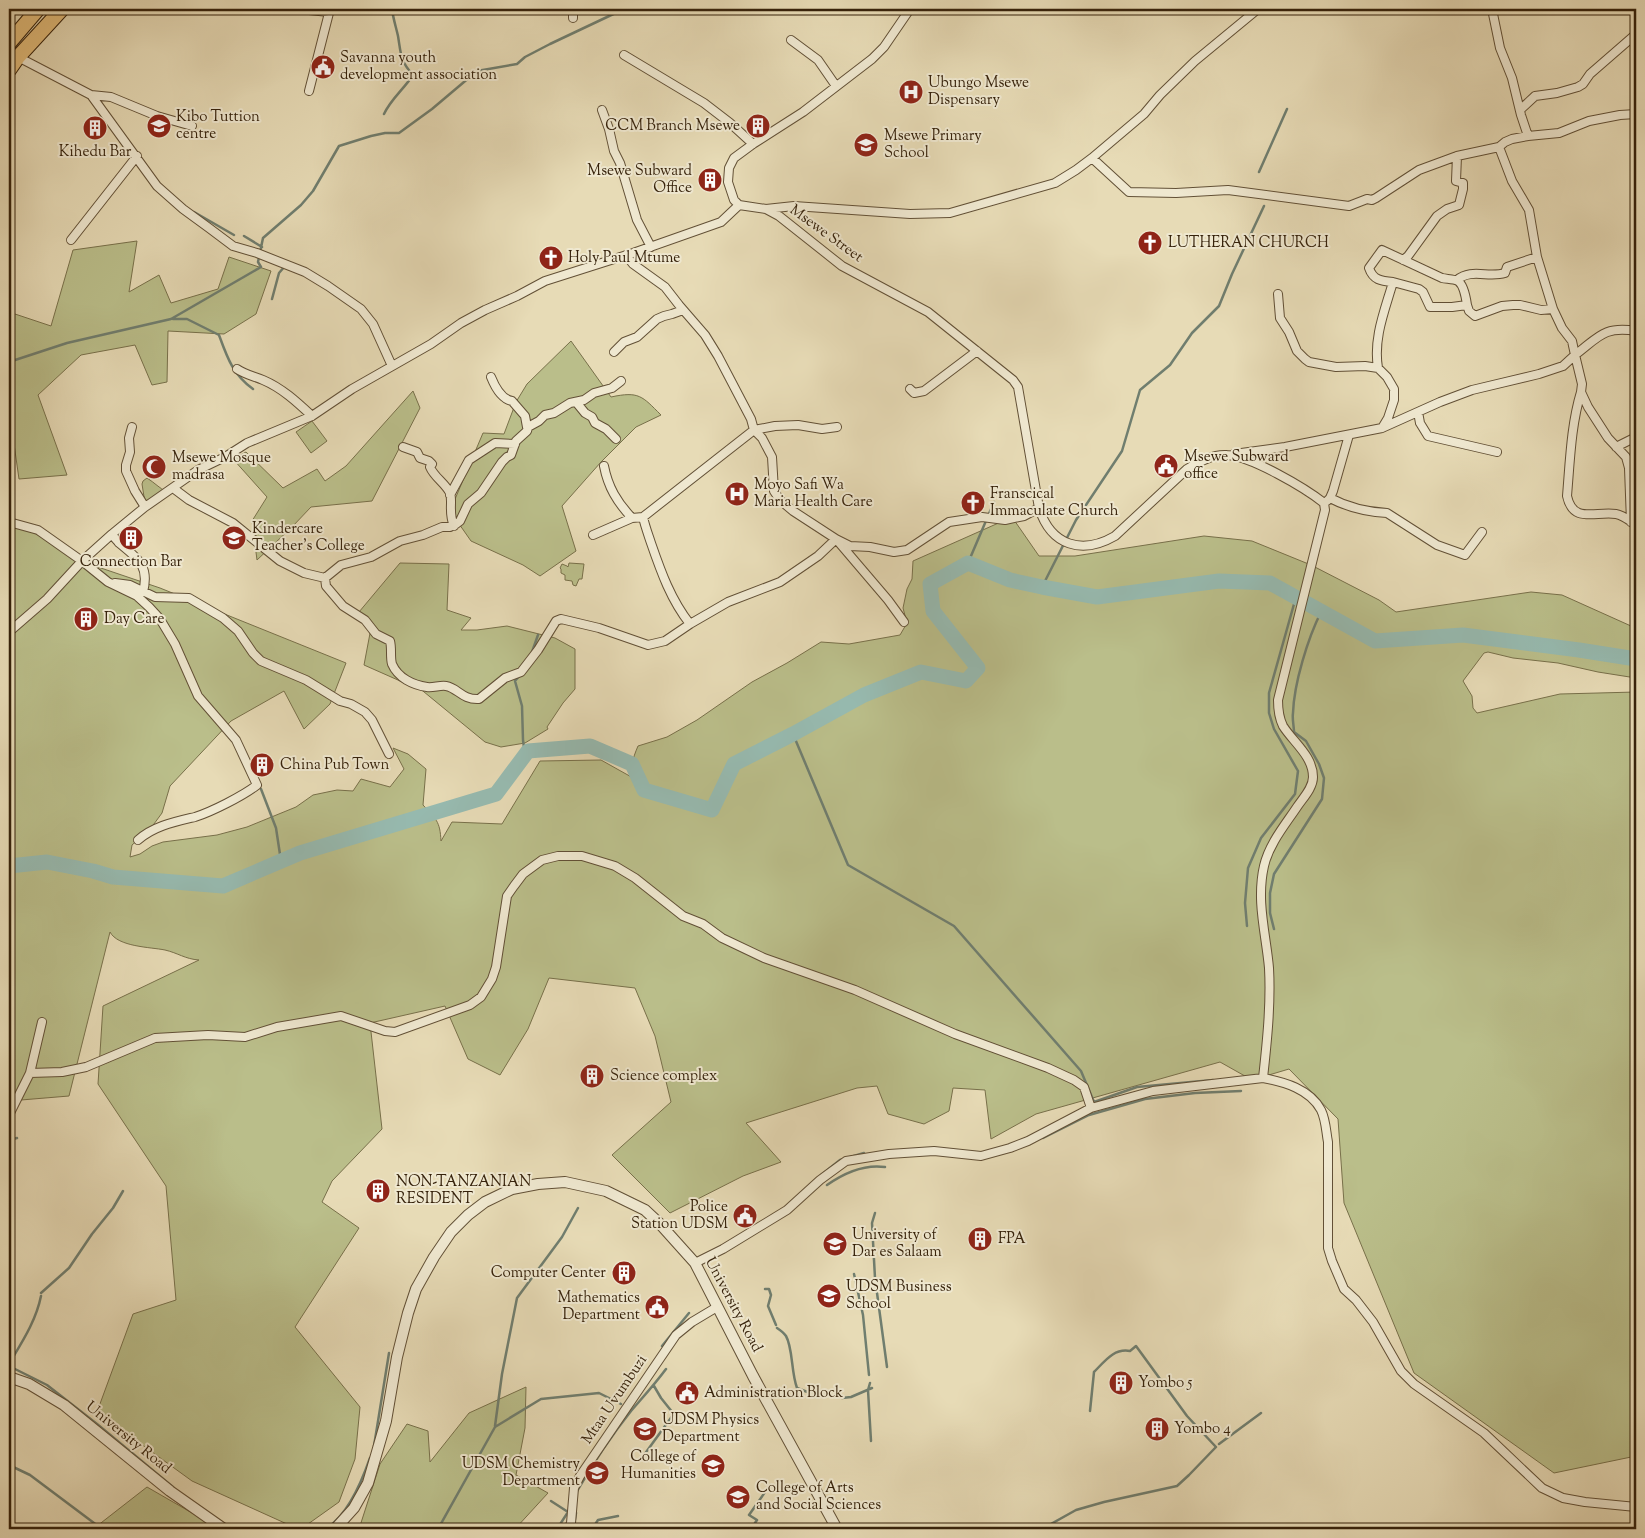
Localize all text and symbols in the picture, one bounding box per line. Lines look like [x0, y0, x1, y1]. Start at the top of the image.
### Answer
place label: Savanna youth development association [340, 48, 497, 86]
public building icon: Savanna youth development association [310, 54, 336, 80]
place label: Ubungo Msewe Dispensary [928, 73, 1029, 111]
hospital icon: Ubungo Msewe Dispensary [898, 79, 924, 105]
place label: Kibo Tuttion centre [176, 107, 260, 145]
school or university icon: Kibo Tuttion centre [146, 113, 172, 139]
building icon: CCM Branch Msewe [745, 113, 771, 139]
building icon: Kihedu Bar [82, 115, 108, 141]
place label: CCM Branch Msewe [605, 116, 740, 137]
place label: Msewe Primary School [884, 126, 982, 164]
school or university icon: Msewe Primary School [853, 132, 879, 158]
place label: Kihedu Bar [59, 142, 132, 163]
place label: Msewe Subward Office [587, 161, 693, 199]
building icon: Msewe Subward Office [697, 167, 723, 193]
street label: Msewe Street [785, 200, 867, 268]
church icon: LUTHERAN CHURCH [1137, 230, 1163, 256]
place label: LUTHERAN CHURCH [1168, 233, 1329, 254]
church icon: Holy Paul Mtume [538, 245, 564, 271]
place label: Holy Paul Mtume [568, 248, 680, 269]
place label: Msewe Subward office [1184, 447, 1289, 485]
place label: Msewe Mosque madrasa [172, 448, 271, 486]
public building icon: Msewe Subward office [1153, 453, 1179, 479]
mosque icon: Msewe Mosque madrasa [141, 454, 167, 480]
place label: Moyo Safi Wa Maria Health Care [754, 475, 873, 513]
hospital icon: Moyo Safi Wa Maria Health Care [724, 481, 750, 507]
place label: Franscical Immaculate Church [990, 484, 1119, 522]
church icon: Franscical Immaculate Church [960, 490, 986, 516]
place label: Kindercare Teacher's College [252, 519, 365, 557]
building icon: Connection Bar [118, 525, 144, 551]
school or university icon: Kindercare Teacher's College [221, 525, 247, 551]
place label: Connection Bar [80, 552, 183, 573]
building icon: Day Care [73, 606, 99, 632]
place label: Day Care [104, 609, 164, 630]
building icon: China Pub Town [249, 752, 275, 778]
place label: China Pub Town [280, 755, 390, 776]
building icon: Science complex [579, 1063, 605, 1089]
place label: Science complex [610, 1066, 717, 1087]
place label: NON-TANZANIAN RESIDENT [396, 1172, 531, 1210]
building icon: NON-TANZANIAN RESIDENT [365, 1178, 391, 1204]
place label: Police Station UDSM [631, 1197, 728, 1235]
public building icon: Police Station UDSM [732, 1203, 758, 1229]
place label: University of Dar es Salaam [852, 1225, 942, 1263]
building icon: FPA [967, 1226, 993, 1252]
place label: FPA [998, 1229, 1026, 1250]
school or university icon: University of Dar es Salaam [822, 1231, 848, 1257]
street label: University Road [699, 1254, 767, 1357]
building icon: Computer Center [611, 1260, 637, 1286]
place label: Computer Center [491, 1263, 606, 1284]
place label: UDSM Business School [846, 1277, 952, 1315]
school or university icon: UDSM Business School [816, 1283, 842, 1309]
place label: Mathematics Department [558, 1288, 640, 1326]
public building icon: Mathematics Department [644, 1294, 670, 1320]
street label: Mtaa Uvumbuzi [577, 1351, 653, 1449]
building icon: Yombo 5 [1108, 1370, 1134, 1396]
place label: Yombo 5 [1138, 1373, 1192, 1394]
public building icon: Administration Block [674, 1380, 700, 1406]
place label: Administration Block [704, 1383, 843, 1404]
street label: University Road [81, 1397, 176, 1479]
place label: UDSM Physics Department [662, 1410, 759, 1448]
school or university icon: UDSM Physics Department [632, 1416, 658, 1442]
building icon: Yombo 4 [1144, 1416, 1170, 1442]
place label: Yombo 4 [1174, 1419, 1231, 1440]
place label: College of Humanities [621, 1447, 697, 1485]
school or university icon: College of Humanities [700, 1453, 726, 1479]
place label: UDSM Chemistry Department [462, 1454, 581, 1492]
school or university icon: UDSM Chemistry Department [584, 1460, 610, 1486]
place label: College of Arts and Social Sciences [756, 1478, 881, 1516]
school or university icon: College of Arts and Social Sciences [725, 1484, 751, 1510]

